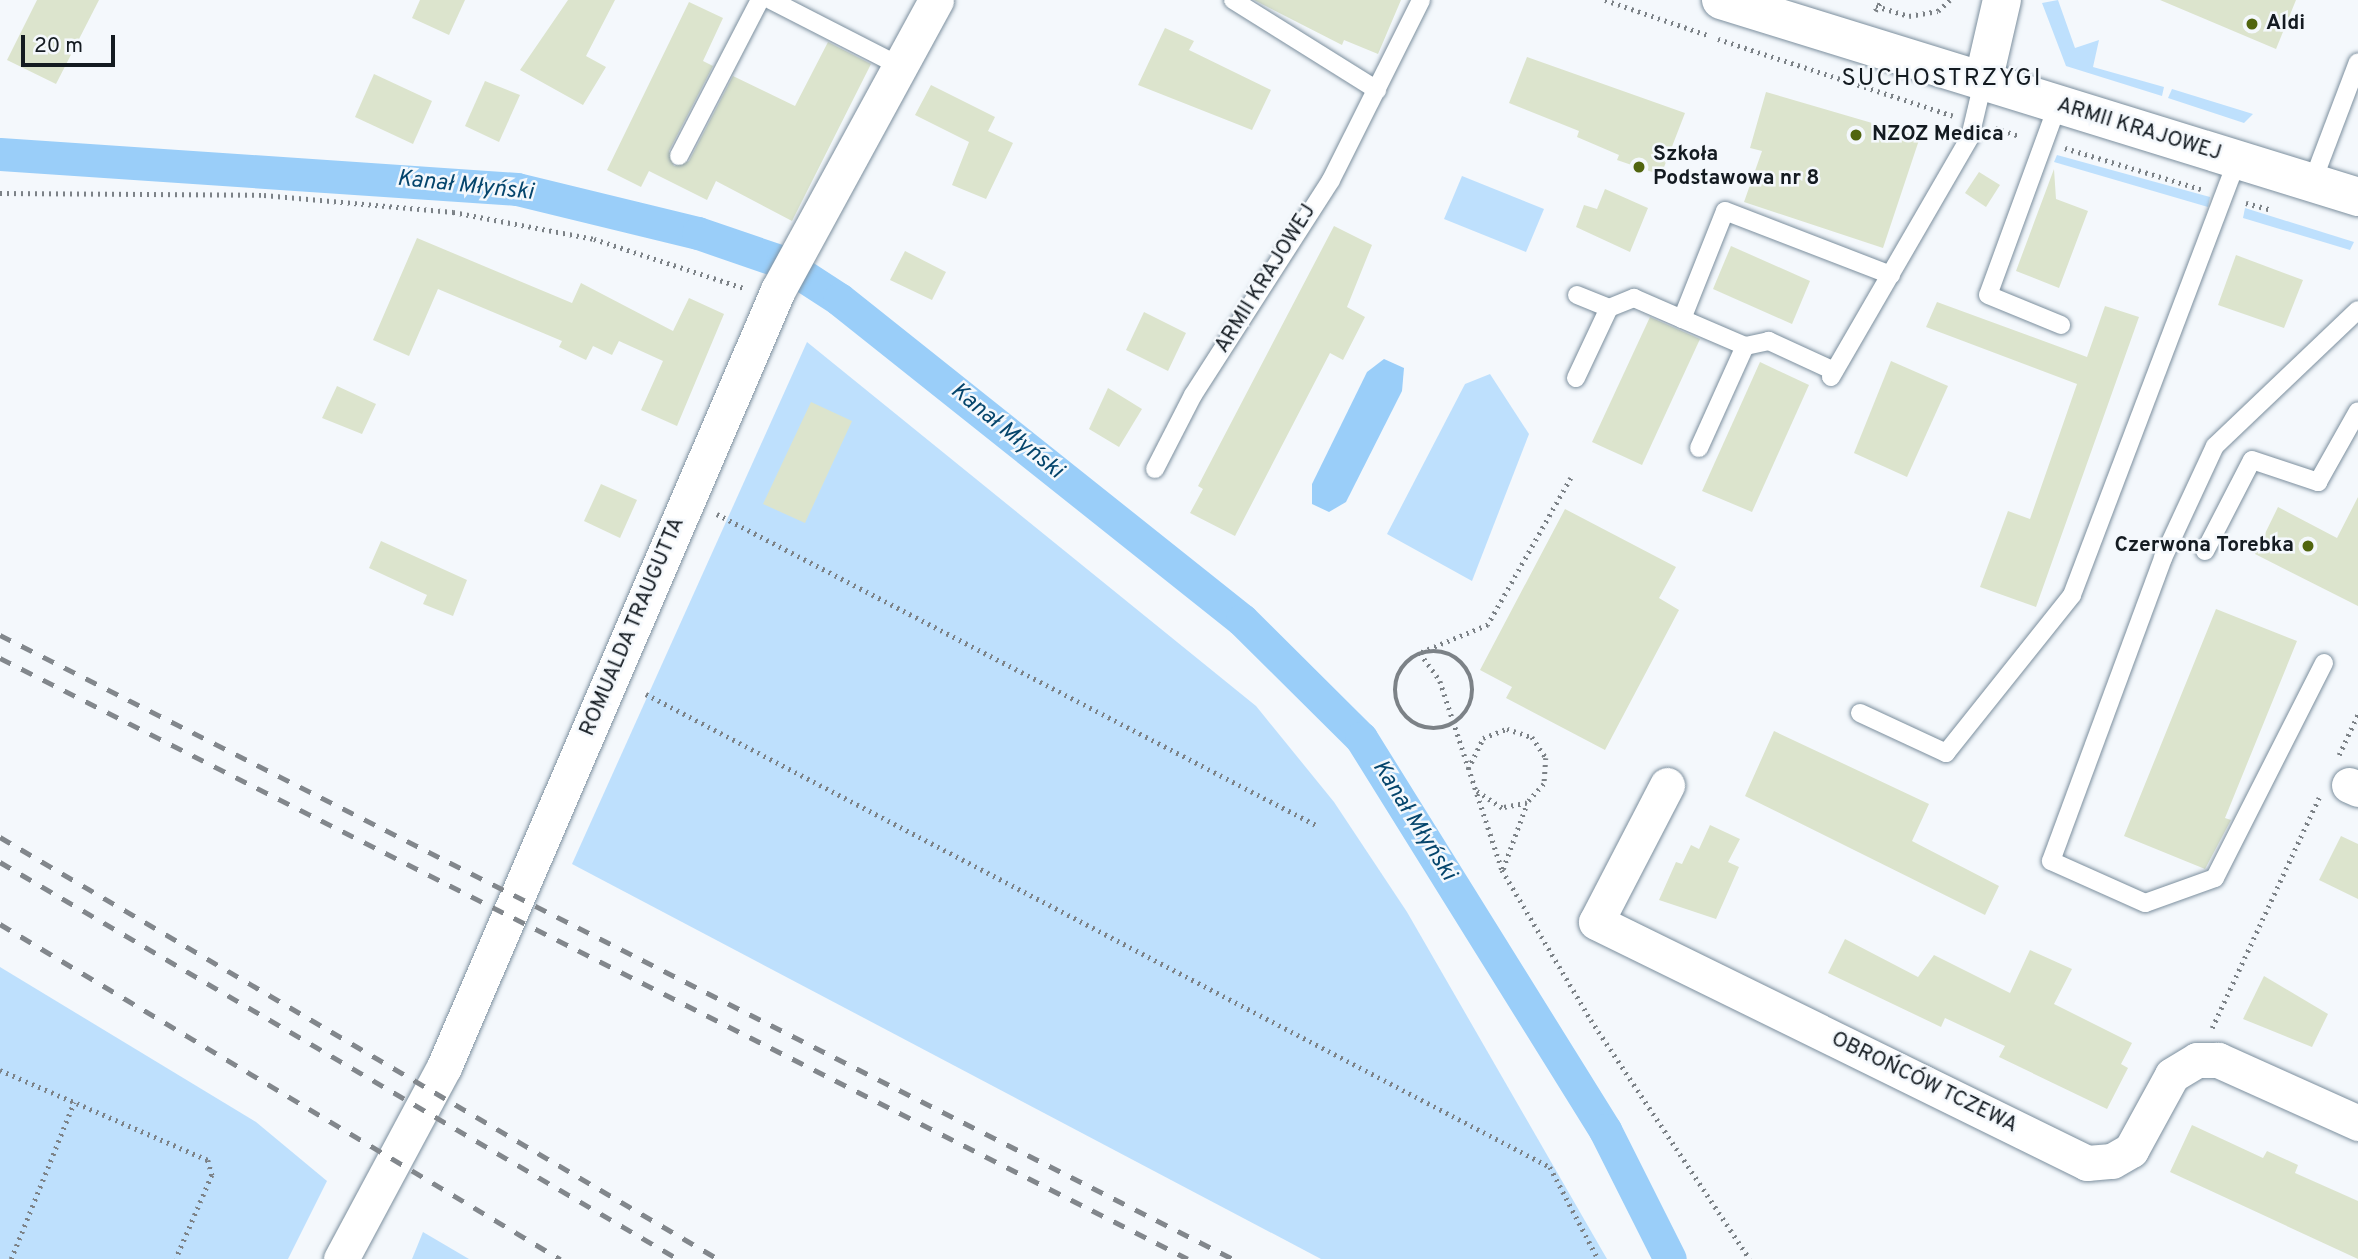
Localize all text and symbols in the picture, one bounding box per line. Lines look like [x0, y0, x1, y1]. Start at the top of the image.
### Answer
place label: Aldi [2266, 11, 2305, 37]
marker: Aldi [2244, 16, 2260, 32]
scale bar [24, 21, 119, 65]
text: 20 m [34, 33, 83, 60]
district label: SUCHOSTRZYGI [1843, 66, 2041, 94]
street label: ARMII KRAJOWEJ [2054, 93, 2224, 167]
place label: NZOZ Medica [1872, 122, 2004, 148]
marker: NZOZ Medica [1846, 125, 1866, 145]
place label: Szkoła Podstawowa nr 8 [1653, 142, 1820, 192]
marker: Szkoła Podstawowa nr 8 [1631, 159, 1647, 175]
water label: Kanał Młyński [395, 166, 535, 208]
street label: ARMII KRAJOWEJ [1210, 200, 1322, 358]
water label: Kanał Młyński [944, 378, 1068, 486]
street label: ROMUALDA TRAUGUTTA [575, 513, 691, 741]
place label: Czerwona Torebka [2115, 533, 2294, 559]
marker: Czerwona Torebka [2300, 538, 2316, 554]
water label: Kanał Młyński [1365, 756, 1461, 886]
street label: OBROŃCÓW TCZEWA [1826, 1027, 2022, 1139]

